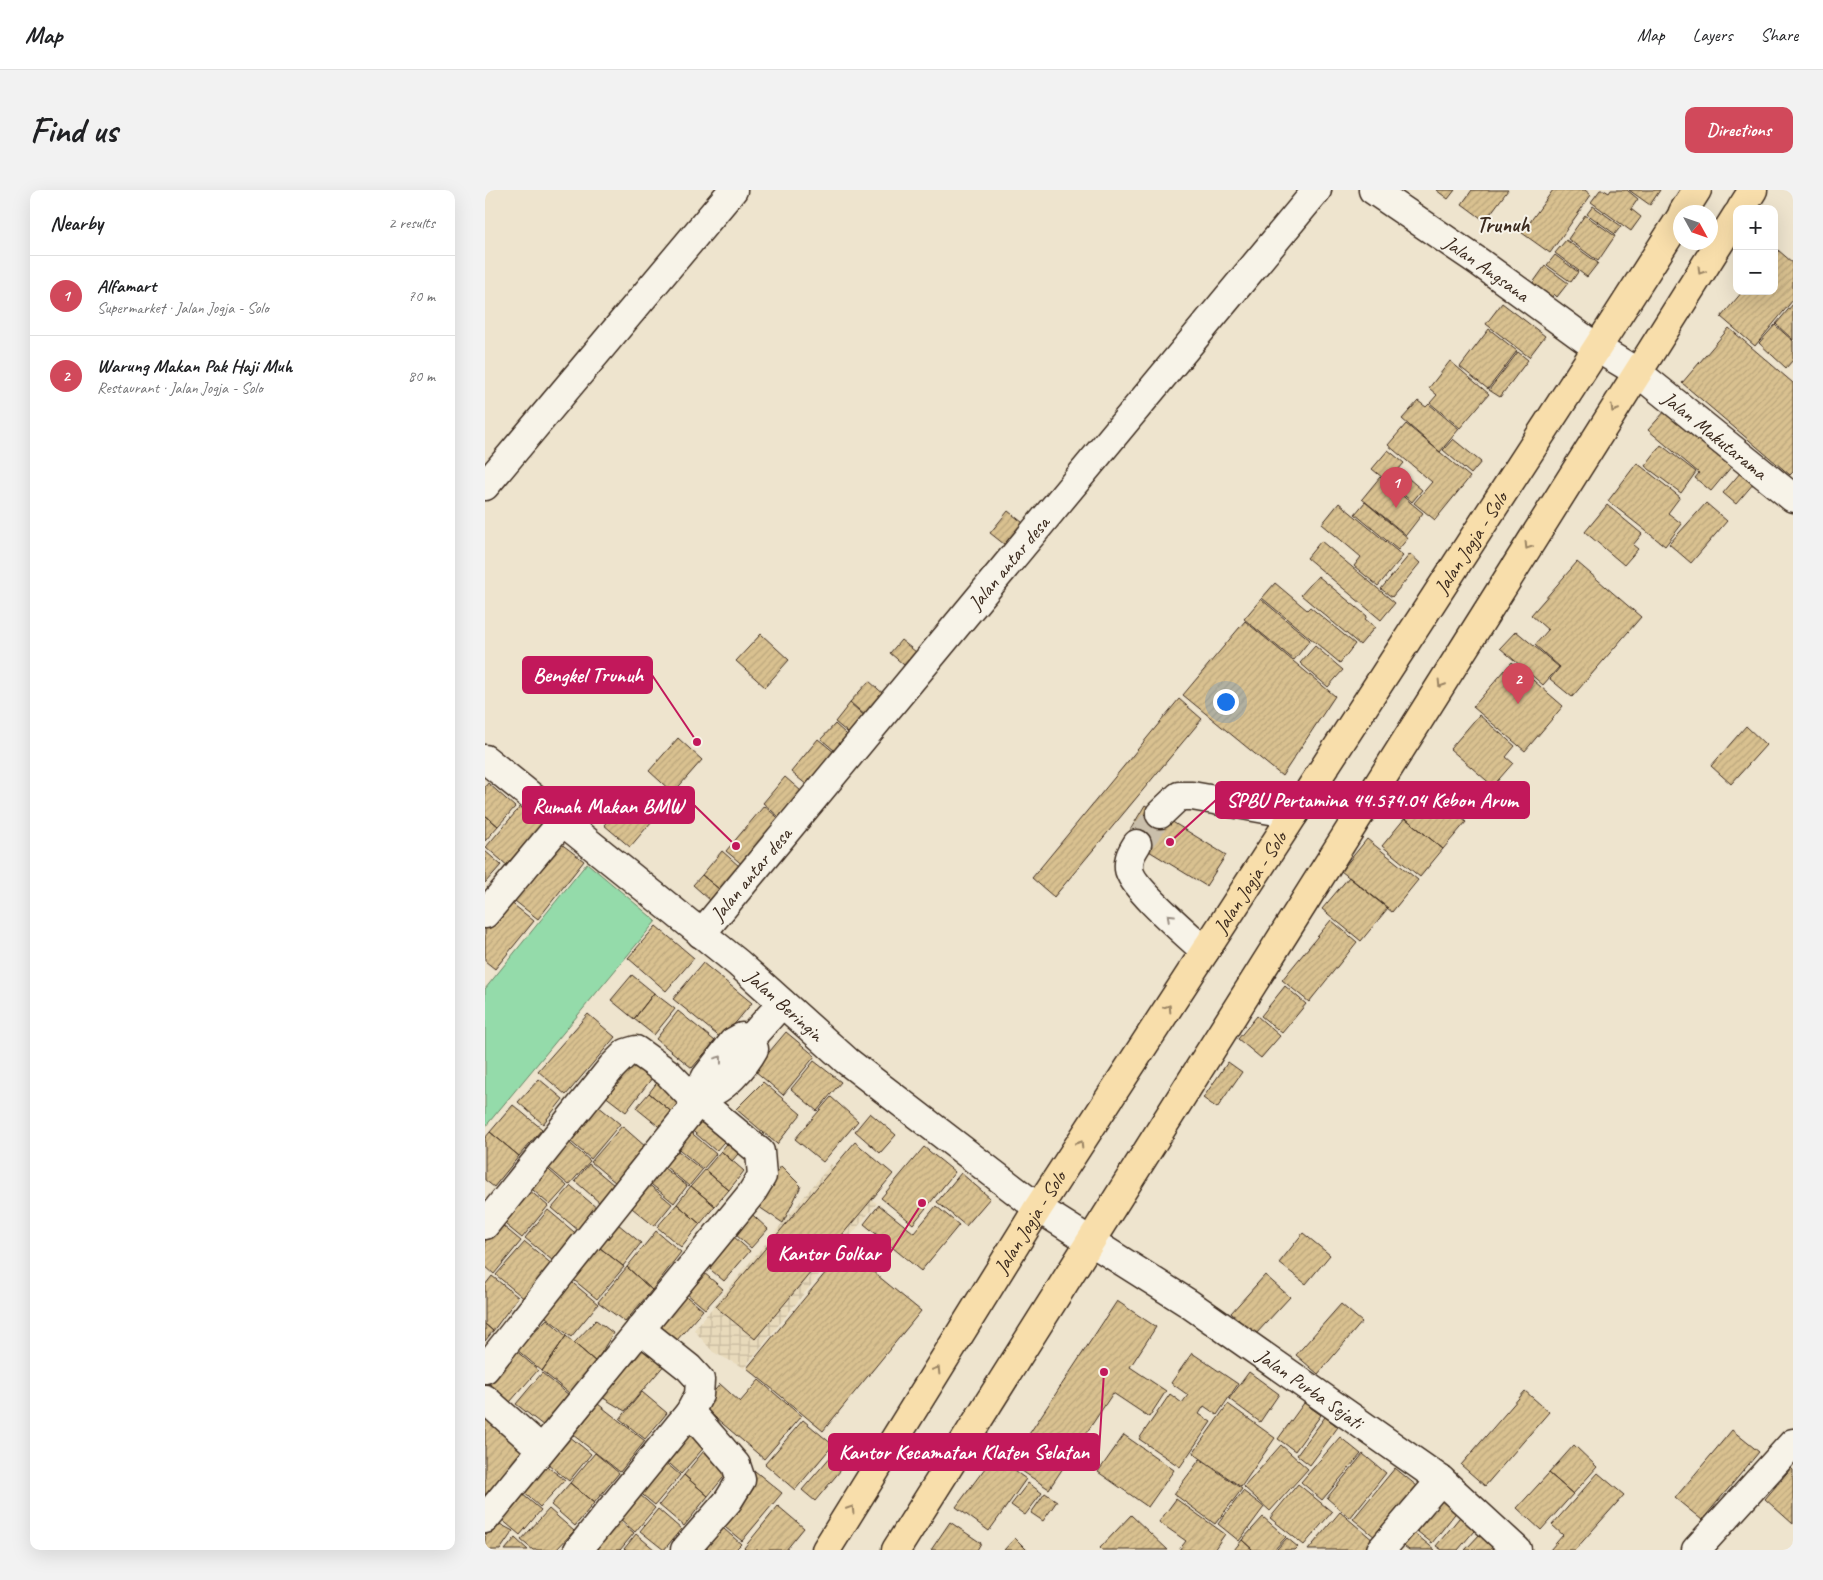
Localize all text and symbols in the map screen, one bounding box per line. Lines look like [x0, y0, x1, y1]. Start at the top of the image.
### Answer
text: Map [25, 20, 62, 50]
text: Map [1637, 24, 1665, 46]
text: Layers [1693, 24, 1732, 46]
text: Share [1760, 24, 1798, 46]
button: Directions [1685, 107, 1793, 153]
text: Find us [30, 108, 117, 153]
north arrow [1673, 205, 1718, 250]
map controls [1733, 205, 1778, 295]
button: + [1733, 205, 1778, 250]
text: Nearby [50, 210, 103, 236]
district label: Trunuh [1477, 211, 1530, 239]
text: 2 results [388, 213, 435, 233]
street label: Jalan Angsana [1438, 229, 1536, 309]
button: − [1733, 250, 1778, 295]
one-way arrow [1698, 266, 1708, 275]
text: Alfamart [97, 274, 156, 298]
text: 1 [62, 286, 70, 306]
text: 70 m [408, 286, 435, 306]
text: Supermarket · Jalan Jogja - Solo [97, 298, 269, 318]
text: Warung Makan Pak Haji Muh [97, 354, 292, 378]
text: 2 [62, 366, 70, 386]
text: 80 m [408, 366, 435, 386]
text: Restaurant · Jalan Jogja - Solo [97, 378, 263, 398]
street label: Jalan Makutarama [1656, 385, 1773, 486]
one-way arrow [1611, 403, 1621, 412]
pin: 1 [1380, 467, 1412, 508]
street label: Jalan Jogja - Solo [1428, 486, 1514, 599]
street label: Jalan antar desa [962, 510, 1056, 616]
one-way arrow [1524, 541, 1534, 550]
callout: Bengkel Trunuh [523, 657, 652, 693]
text: Bengkel Trunuh [533, 662, 644, 688]
pin: 2 [1502, 663, 1534, 704]
one-way arrow [1438, 678, 1447, 687]
your location [1213, 689, 1239, 715]
callout: SPBU Pertamina 44.574.04 Kebon Arum [1216, 782, 1529, 818]
callout: Rumah Makan BMW [523, 787, 694, 823]
text: SPBU Pertamina 44.574.04 Kebon Arum [1226, 787, 1520, 813]
text: Rumah Makan BMW [532, 793, 687, 819]
street label: Jalan antar desa [705, 821, 798, 927]
street label: Jalan Jogja - Solo [1207, 825, 1293, 939]
one-way arrow [1166, 914, 1175, 923]
street label: Jalan Beringin [740, 963, 829, 1048]
one-way arrow [1162, 1004, 1171, 1014]
one-way arrow [713, 1055, 722, 1065]
one-way arrow [1073, 1141, 1083, 1150]
street label: Jalan Jogja - Solo [988, 1165, 1073, 1279]
callout: Kantor Golkar [768, 1235, 890, 1271]
text: Kantor Golkar [778, 1240, 883, 1266]
street label: Jalan Purba Sejati [1251, 1342, 1369, 1436]
one-way arrow [931, 1367, 940, 1376]
callout: Kantor Kecamatan Klaten Selatan [829, 1434, 1099, 1470]
text: Kantor Kecamatan Klaten Selatan [839, 1439, 1091, 1465]
one-way arrow [845, 1505, 855, 1514]

